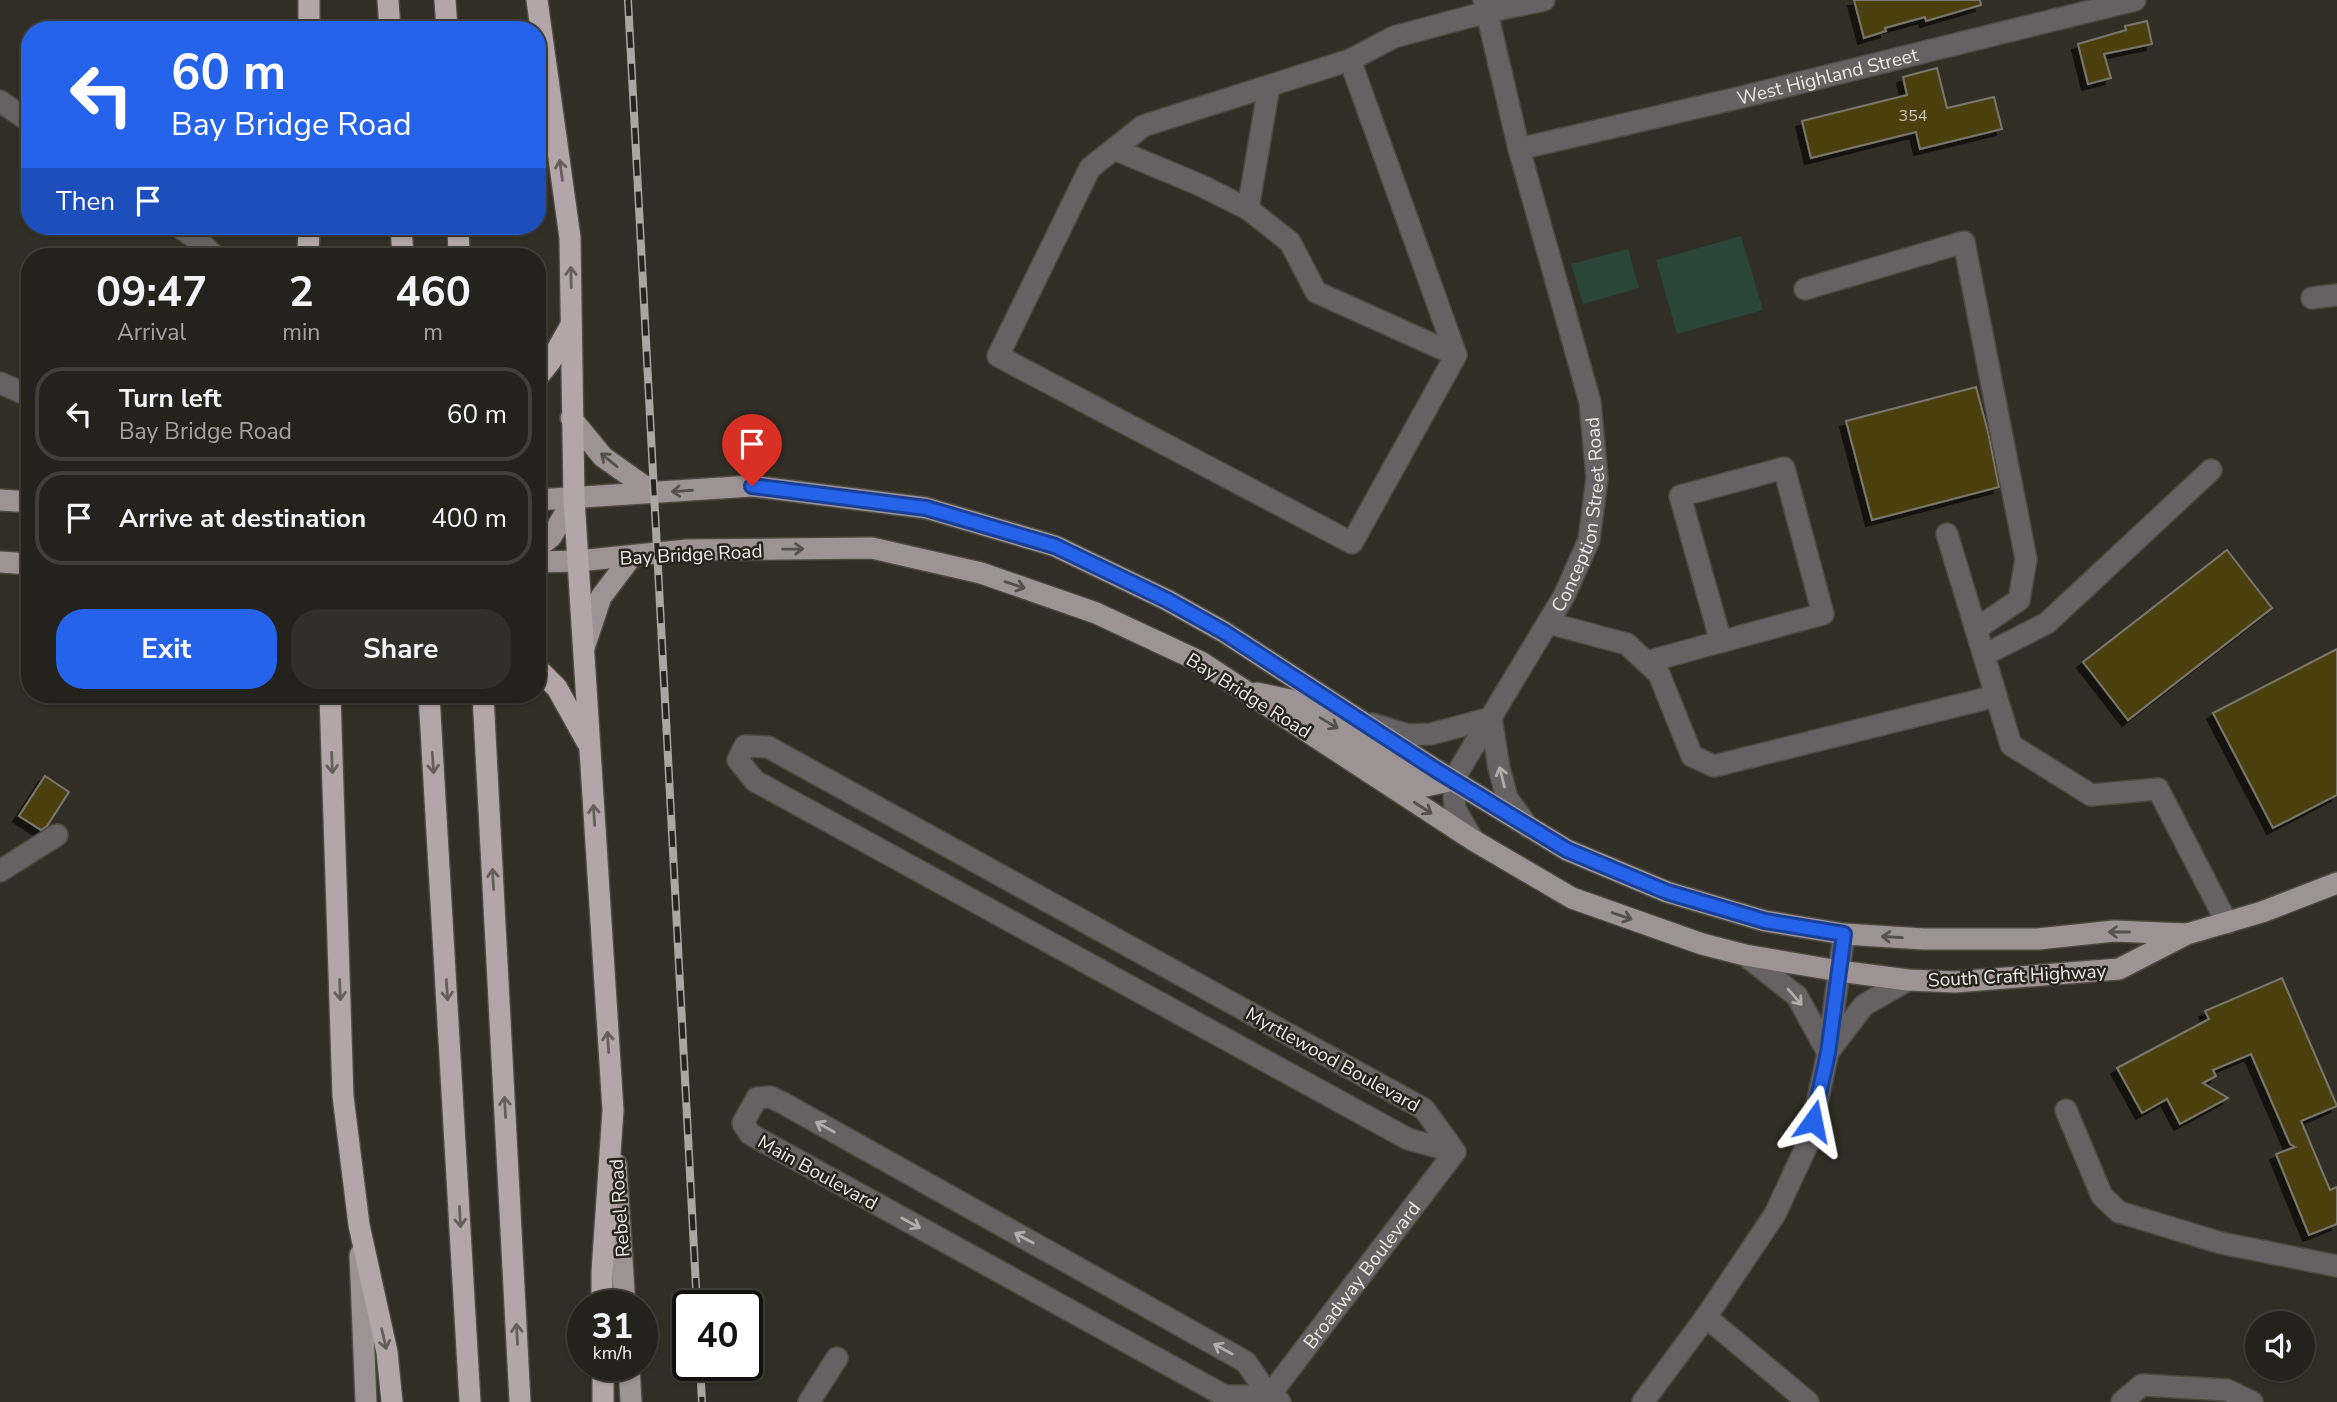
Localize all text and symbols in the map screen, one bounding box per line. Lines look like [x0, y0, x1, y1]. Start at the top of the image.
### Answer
text: 60 m [171, 39, 286, 106]
street label: West Highland Street [1734, 42, 1921, 112]
icon: left [56, 49, 147, 140]
text: Bay Bridge Road [171, 103, 412, 146]
house number: 354 [1899, 105, 1928, 127]
one-way arrow [554, 159, 567, 182]
icon: arrive [129, 182, 167, 220]
text: Then [56, 184, 115, 219]
text: 09:47 [96, 264, 207, 321]
text: 2 [289, 264, 314, 321]
text: 460 [395, 264, 471, 321]
one-way arrow [564, 265, 577, 288]
text: Arrival [117, 317, 186, 348]
text: min [282, 317, 320, 348]
text: m [423, 317, 443, 348]
text: Turn left [119, 381, 222, 416]
icon: left [60, 395, 98, 433]
text: 60 m [447, 397, 507, 432]
pin [722, 414, 782, 486]
text: Bay Bridge Road [119, 416, 292, 447]
street label: Conception Street Road [1545, 416, 1611, 617]
icon: arrive [733, 425, 771, 463]
one-way arrow [600, 453, 618, 468]
one-way arrow [671, 485, 694, 498]
icon: arrive [60, 499, 98, 537]
text: Arrive at destination [119, 501, 366, 536]
text: 400 m [431, 501, 507, 536]
street label: Bay Bridge Road [619, 538, 763, 572]
one-way arrow [781, 542, 804, 556]
one-way arrow [1004, 580, 1026, 592]
button: Exit [56, 609, 277, 689]
button: Share [291, 609, 511, 689]
street label: Bay Bridge Road [1181, 647, 1316, 745]
one-way arrow [1318, 716, 1338, 730]
one-way arrow [326, 751, 339, 774]
one-way arrow [427, 751, 440, 774]
one-way arrow [1495, 766, 1508, 789]
one-way arrow [1413, 800, 1432, 815]
one-way arrow [587, 804, 600, 827]
one-way arrow [486, 869, 499, 891]
one-way arrow [1611, 911, 1633, 923]
one-way arrow [2108, 925, 2131, 939]
one-way arrow [1881, 930, 1904, 943]
street label: South Craft Highway [1927, 958, 2107, 994]
one-way arrow [441, 978, 454, 1001]
one-way arrow [333, 979, 346, 1002]
one-way arrow [1787, 988, 1803, 1006]
street label: Myrtlewood Boulevard [1241, 1001, 1424, 1119]
one-way arrow [602, 1031, 615, 1054]
position arrow [1776, 1084, 1850, 1158]
one-way arrow [498, 1096, 511, 1118]
one-way arrow [816, 1120, 836, 1134]
street label: Main Boulevard [753, 1129, 882, 1217]
street label: Rebel Road [604, 1158, 636, 1258]
street label: Broadway Boulevard [1298, 1196, 1427, 1354]
one-way arrow [454, 1205, 467, 1228]
one-way arrow [900, 1216, 920, 1230]
one-way arrow [1014, 1231, 1035, 1244]
speed limit sign: 40 [672, 1290, 763, 1381]
text: 31 [591, 1303, 634, 1350]
map controls [2245, 1311, 2315, 1381]
button: sound [2245, 1311, 2315, 1381]
one-way arrow [510, 1323, 523, 1346]
one-way arrow [378, 1327, 392, 1350]
text: km/h [593, 1341, 632, 1365]
one-way arrow [1213, 1342, 1233, 1356]

